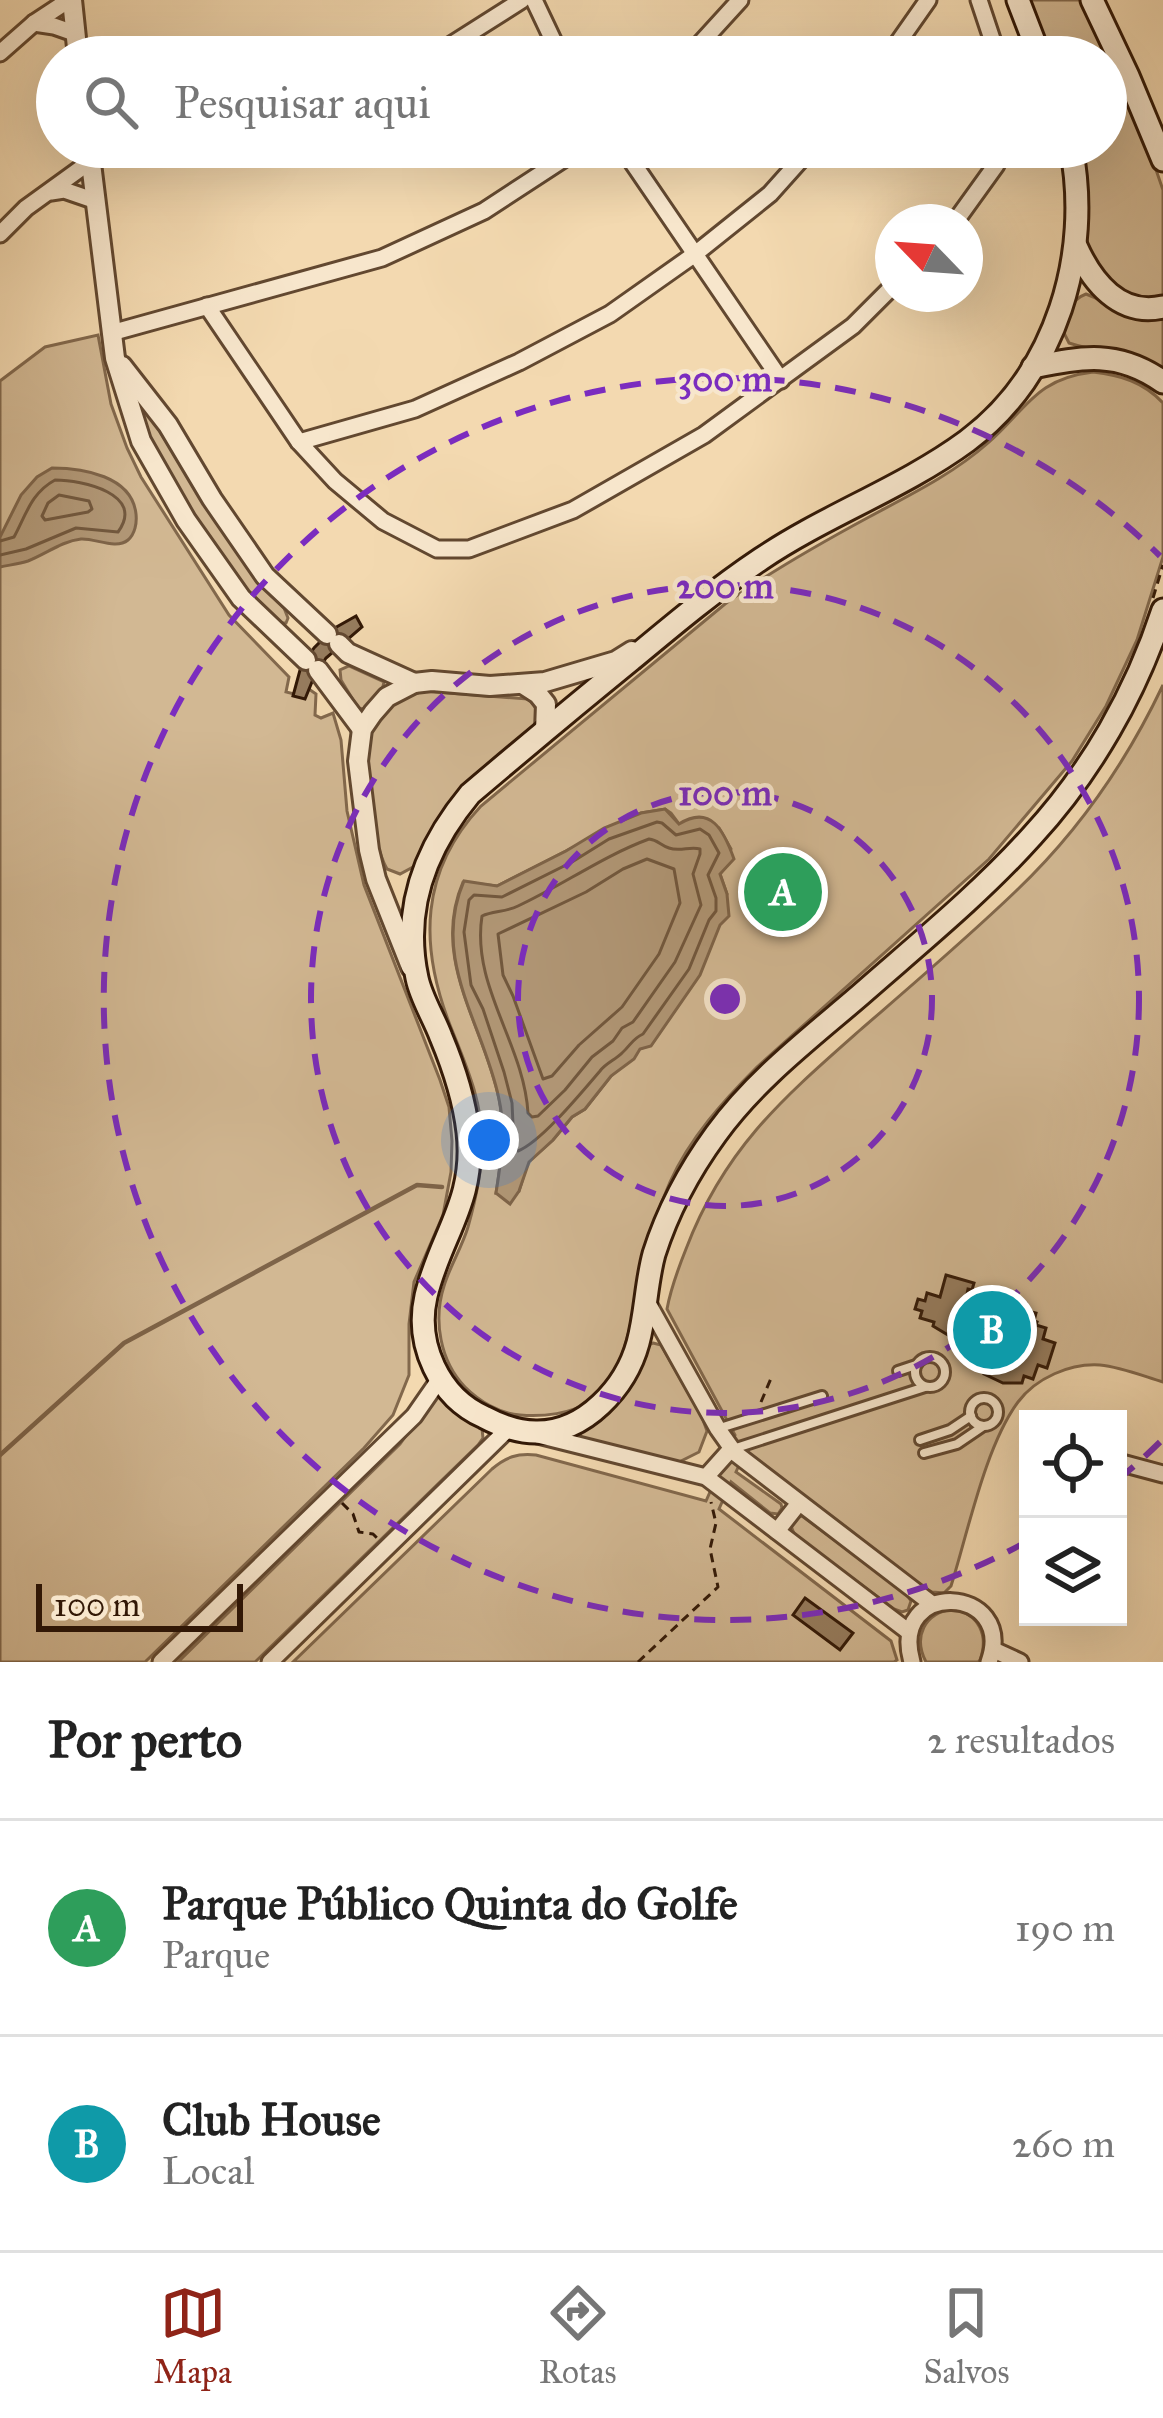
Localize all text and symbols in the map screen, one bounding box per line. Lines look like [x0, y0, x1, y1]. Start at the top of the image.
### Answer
search box [36, 36, 1127, 168]
icon: search [78, 69, 144, 135]
text: Pesquisar aqui [174, 75, 431, 130]
north arrow [875, 204, 983, 312]
text: 300 m [678, 357, 773, 401]
text: 200 m [676, 564, 775, 608]
text: 100 m [678, 771, 773, 815]
pin: A [744, 847, 822, 937]
centre of rings [704, 978, 746, 1020]
your location [459, 1110, 519, 1170]
pin: B [953, 1285, 1031, 1375]
map controls [1019, 1410, 1127, 1626]
button: locate [1019, 1410, 1127, 1518]
button: layers [1019, 1518, 1127, 1626]
scale bar [36, 1578, 243, 1631]
text: 100 m [54, 1585, 140, 1625]
text: Por perto [48, 1709, 242, 1771]
text: 2 resultados [927, 1716, 1115, 1764]
text: Parque Público Quinta do Golfe [162, 1876, 738, 1931]
text: A [74, 1904, 100, 1952]
text: 190 m [1015, 1904, 1115, 1952]
text: Parque [162, 1931, 270, 1979]
text: Club House [162, 2092, 381, 2147]
text: B [74, 2120, 100, 2168]
text: 260 m [1012, 2120, 1115, 2168]
text: Local [162, 2147, 254, 2195]
tab: Mapa [154, 2280, 232, 2392]
tab: Rotas [539, 2280, 616, 2392]
tab: Salvos [923, 2280, 1009, 2392]

